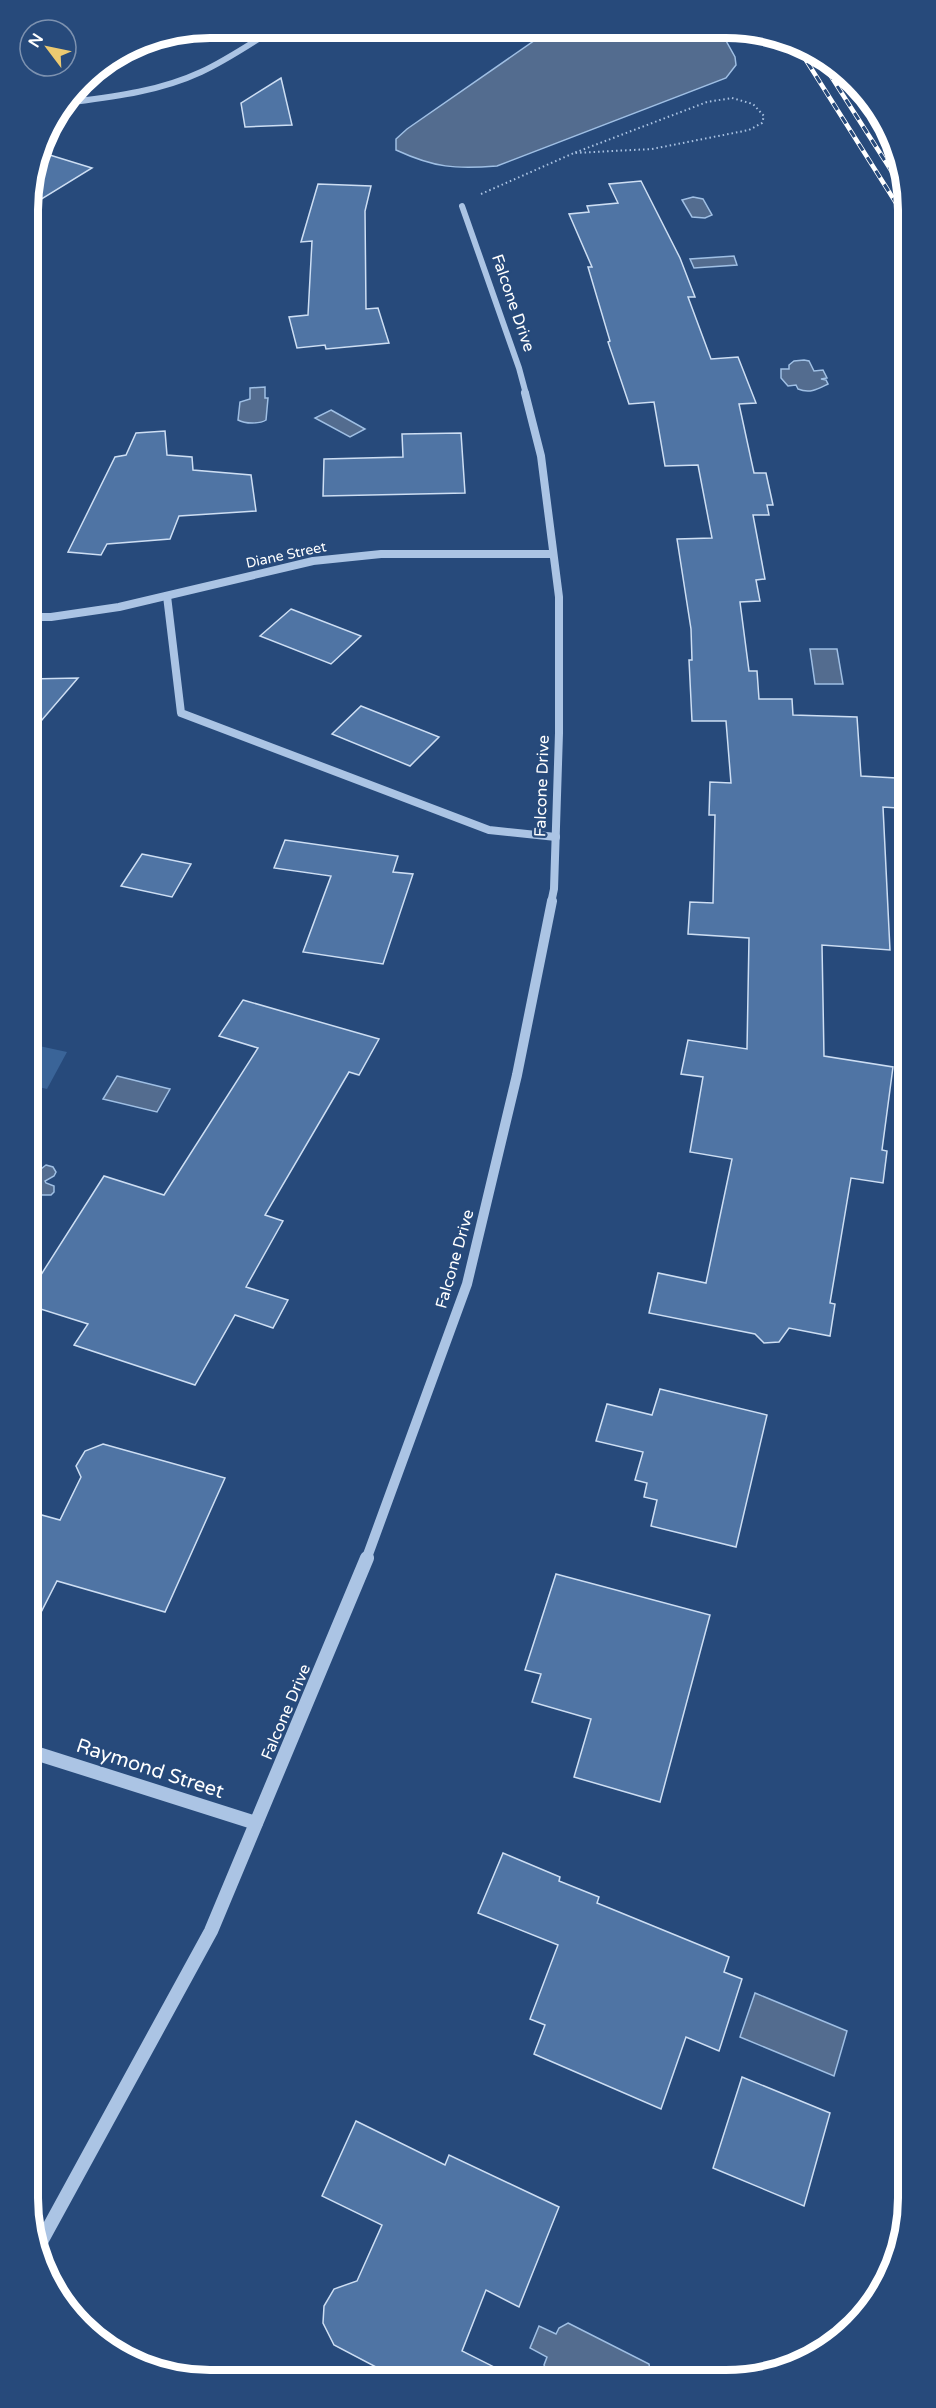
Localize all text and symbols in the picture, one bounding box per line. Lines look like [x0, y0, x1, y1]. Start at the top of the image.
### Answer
north arrow [18, 18, 78, 78]
text: N [24, 30, 48, 51]
street label: Falcone Drive [487, 251, 539, 355]
street label: Diane Street [244, 538, 328, 572]
street label: Falcone Drive [530, 735, 554, 837]
street label: Falcone Drive [431, 1207, 479, 1311]
street label: Falcone Drive [257, 1661, 315, 1763]
street label: Raymond Street [73, 1734, 227, 1804]

